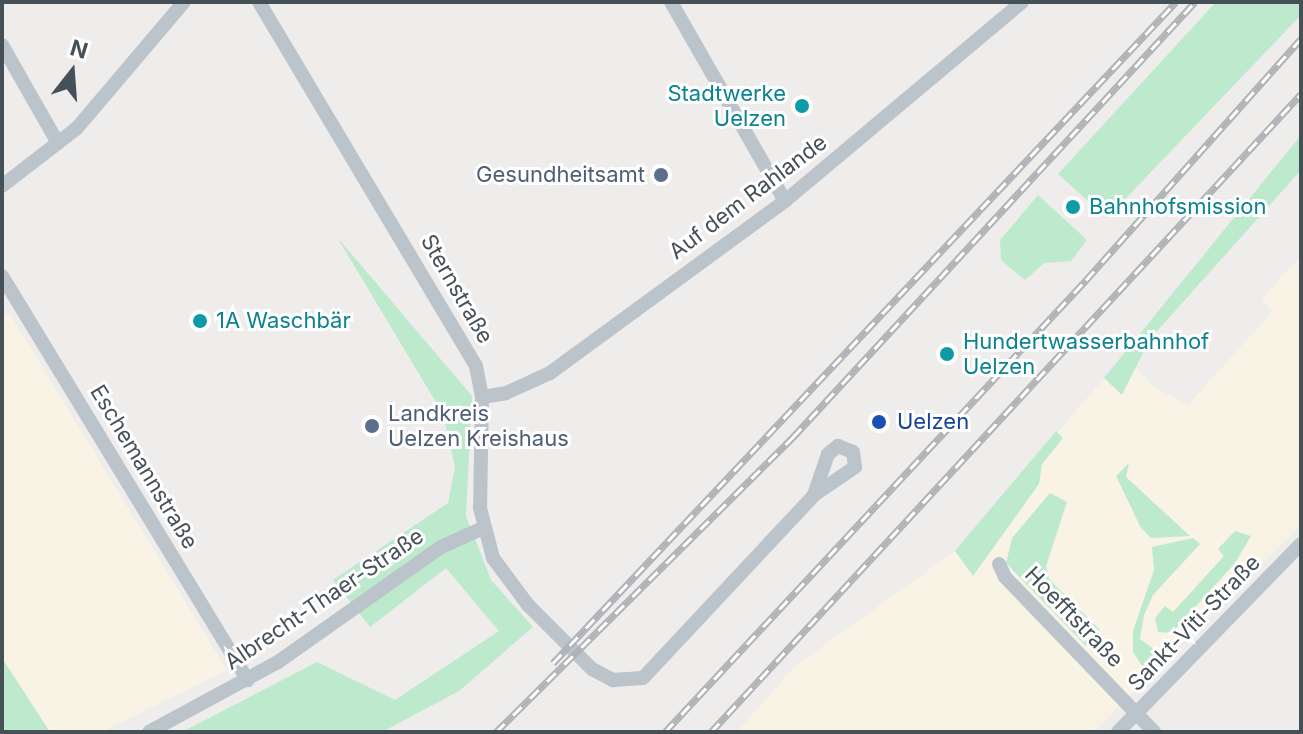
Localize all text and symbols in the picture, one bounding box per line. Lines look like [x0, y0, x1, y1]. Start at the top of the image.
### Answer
north arrow [32, 32, 112, 112]
text: N [67, 34, 91, 64]
place label: Stadtwerke Uelzen [667, 80, 786, 132]
marker: Stadtwerke Uelzen [793, 97, 811, 115]
street label: Auf dem Rahlande [664, 129, 832, 265]
place label: Gesundheitsamt [476, 162, 645, 188]
marker: Gesundheitsamt [652, 166, 670, 184]
place label: Bahnhofsmission [1089, 194, 1267, 220]
marker: Bahnhofsmission [1064, 198, 1082, 216]
street label: Sternstraße [415, 230, 499, 348]
place label: 1A Waschbär [216, 308, 351, 334]
marker: 1A Waschbär [191, 312, 209, 330]
place label: Hundertwasserbahnhof Uelzen [963, 328, 1209, 380]
marker: Hundertwasserbahnhof Uelzen [938, 345, 956, 363]
street label: Eschemannstraße [85, 380, 203, 554]
place label: Landkreis Uelzen Kreishaus [388, 400, 569, 452]
place label: Uelzen [897, 409, 969, 435]
marker: Uelzen [868, 411, 890, 433]
marker: Landkreis Uelzen Kreishaus [363, 417, 381, 435]
street label: Albrecht-Thaer-Straße [220, 523, 428, 675]
street label: Sankt-Viti-Straße [1122, 550, 1266, 696]
street label: Hoefftstraße [1019, 561, 1129, 673]

